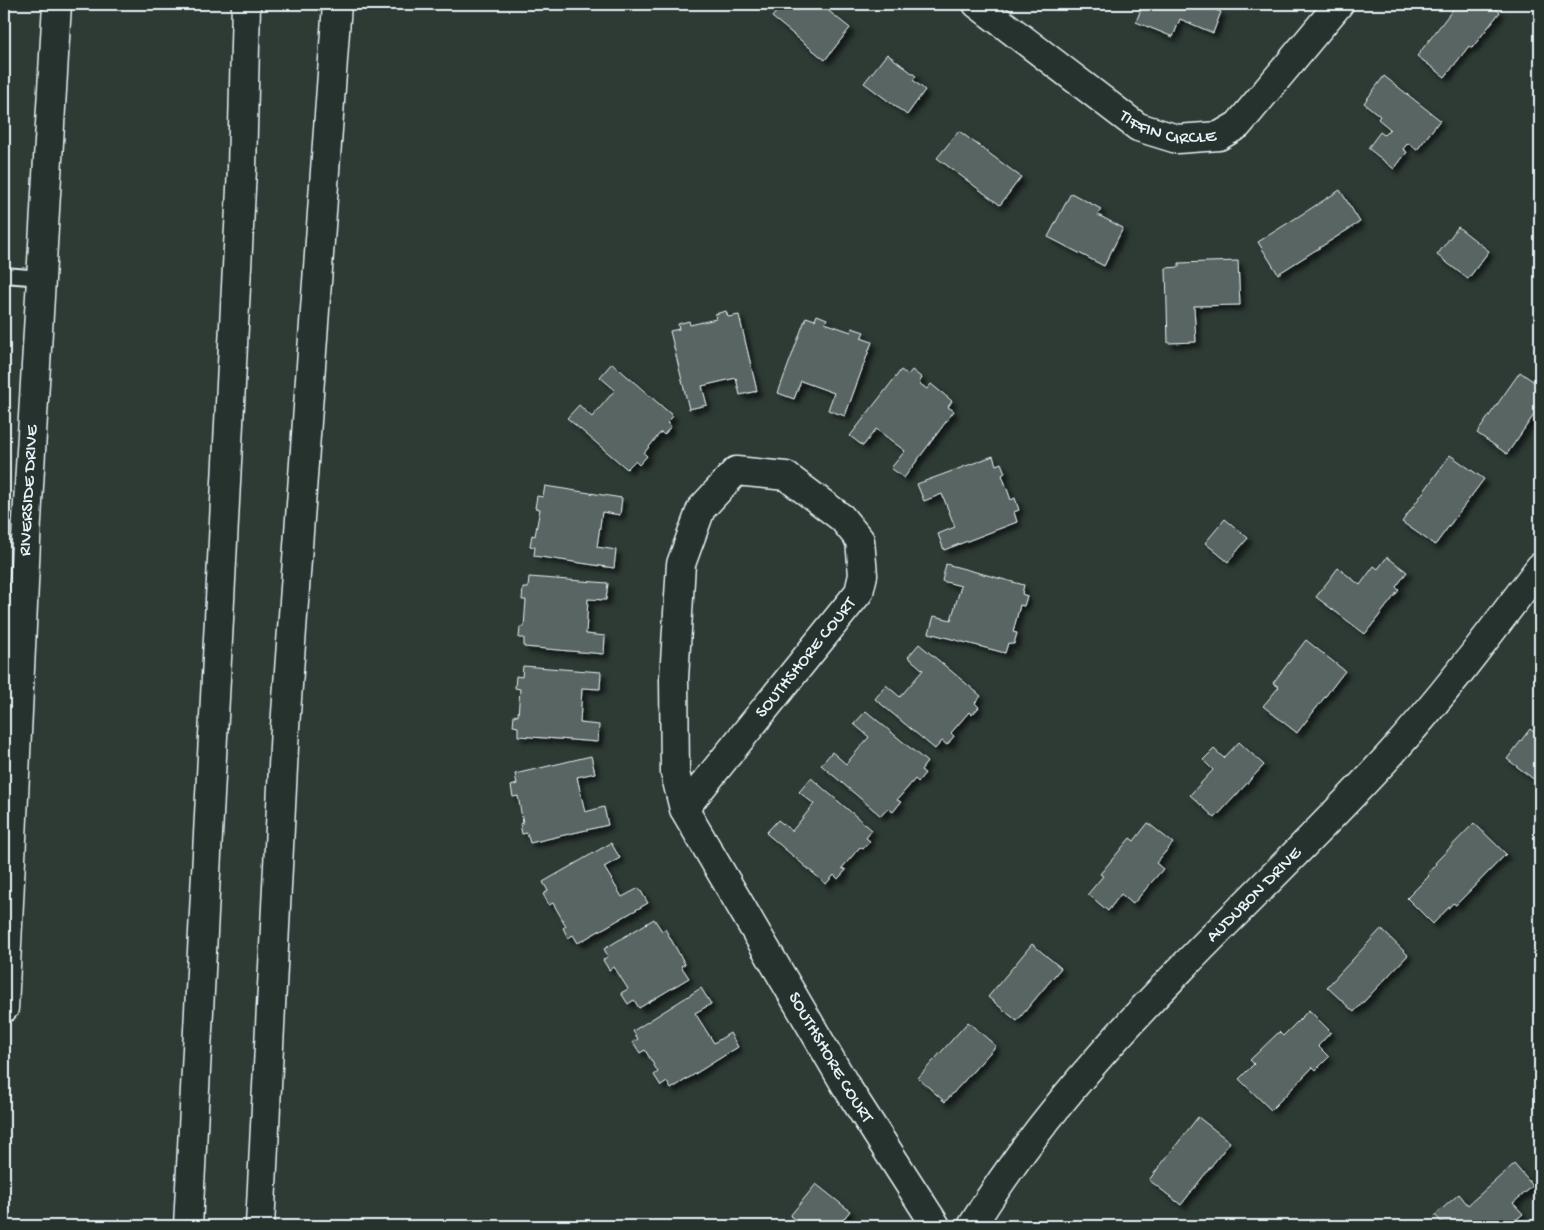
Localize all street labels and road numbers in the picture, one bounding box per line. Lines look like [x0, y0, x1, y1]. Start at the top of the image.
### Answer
street label: TIFFIN CIRCLE [1114, 105, 1218, 150]
street label: RIVERSIDE DRIVE [15, 424, 43, 557]
street label: SOUTHSHORE COURT [751, 593, 861, 722]
street label: AUDUBON DRIVE [1202, 842, 1307, 947]
street label: SOUTHSHORE COURT [783, 989, 878, 1128]

